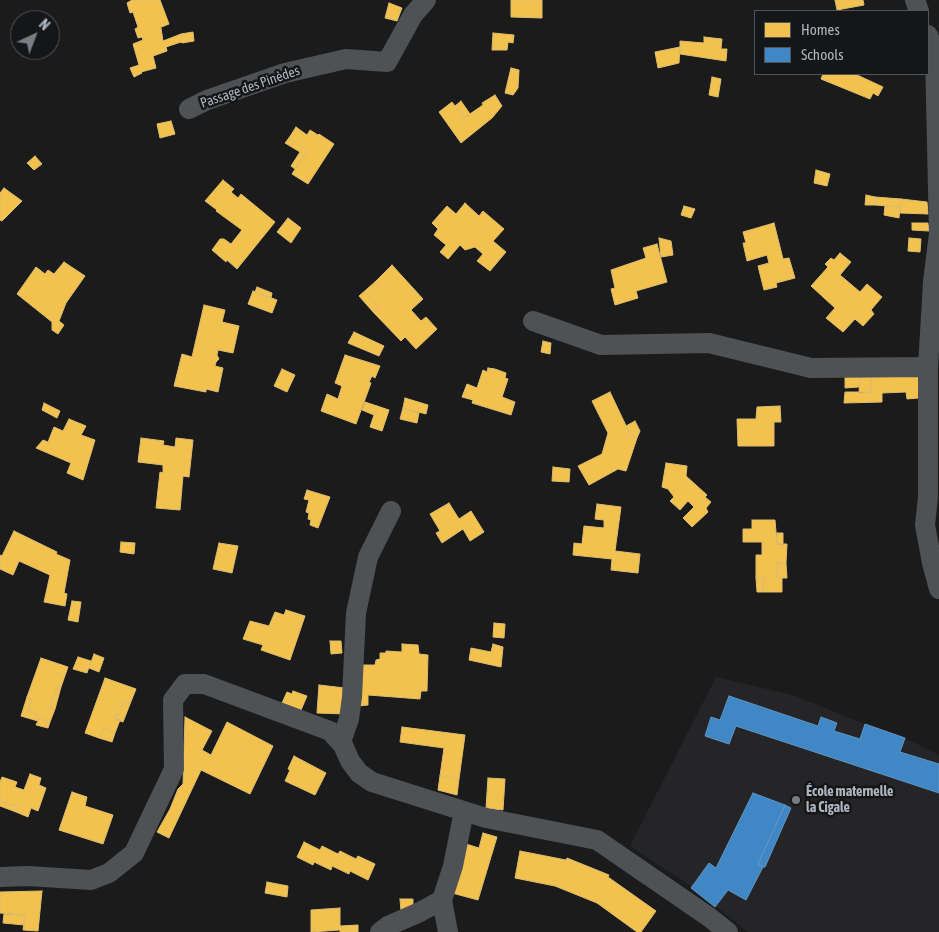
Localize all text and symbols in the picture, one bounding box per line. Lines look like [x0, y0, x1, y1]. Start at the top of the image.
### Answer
north arrow [10, 10, 60, 60]
legend [754, 10, 929, 75]
text: N [36, 16, 53, 33]
text: Homes [801, 21, 840, 38]
text: Schools [801, 46, 844, 63]
street label: Passage des Pinèdes [198, 62, 302, 112]
place label: École maternelle la Cigale [806, 784, 893, 816]
marker: École maternelle la Cigale [790, 794, 802, 806]

